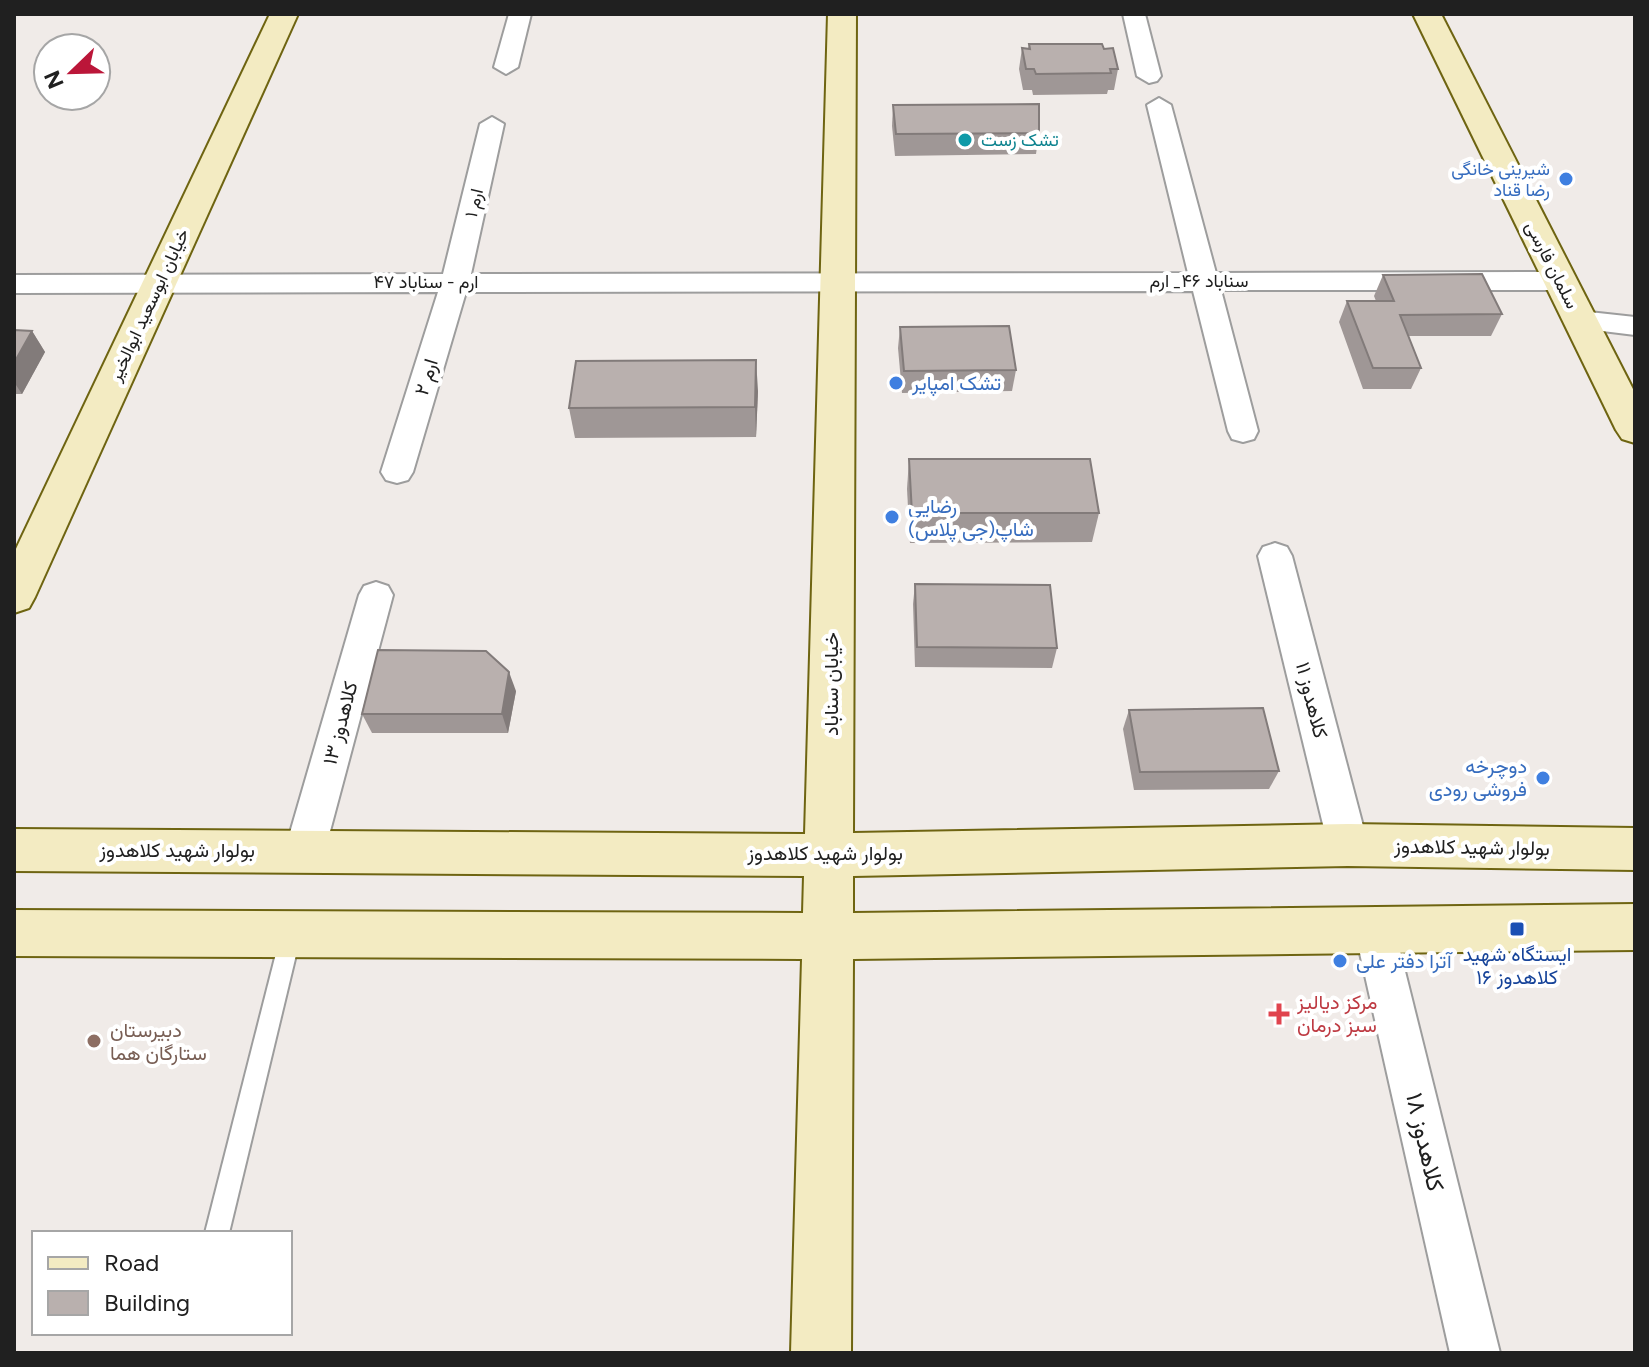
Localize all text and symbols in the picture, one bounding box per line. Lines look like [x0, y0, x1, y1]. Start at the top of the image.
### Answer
north arrow [32, 32, 112, 112]
text: N [38, 67, 70, 93]
place label: تشک زست [981, 129, 1059, 151]
marker: تشک زست [956, 131, 974, 149]
place label: شیرینی خانگی رضا قناد [1451, 158, 1550, 201]
marker: شیرینی خانگی رضا قناد [1557, 170, 1575, 188]
street label: ارم ۱ [460, 186, 489, 220]
street label: سلمان فارسی [1521, 218, 1583, 312]
street label: خیابان ابوسعید ابوالخیر [104, 225, 194, 386]
street label: سناباد ۴۶_ ارم [1149, 270, 1249, 293]
street label: ارم - سناباد ۴۷ [374, 271, 478, 294]
street label: ارم ۲ [409, 356, 444, 399]
place label: تشک امپایر [911, 371, 1001, 397]
marker: تشک امپایر [887, 374, 905, 392]
place label: رضایی شاپ(جی پلاس) [908, 494, 1034, 543]
marker: رضایی شاپ(جی پلاس) [883, 508, 901, 526]
street label: خیابان سناباد [819, 632, 843, 736]
street label: کلاهدوز ۱۱ [1290, 659, 1333, 741]
street label: کلاهدوز ۱۳ [317, 679, 364, 767]
place label: دوچرخه فروشی رودی [1429, 754, 1527, 802]
marker: دوچرخه فروشی رودی [1534, 769, 1552, 787]
street label: بولوار شهید کلاهدوز [1393, 834, 1550, 861]
street label: بولوار شهید کلاهدوز [98, 838, 255, 863]
street label: بولوار شهید کلاهدوز [746, 841, 903, 866]
marker: ایستگاه شهید کلاهدوز ۱۶ [1508, 920, 1526, 938]
place label: ایستگاه شهید کلاهدوز ۱۶ [1463, 942, 1571, 990]
place label: آترا دفتر علی [1356, 949, 1453, 974]
marker: آترا دفتر علی [1331, 952, 1349, 970]
place label: مرکز دیالیز سبز درمان [1296, 990, 1378, 1038]
marker: مرکز دیالیز سبز درمان [1268, 1003, 1290, 1025]
place label: دبیرستان ستارگان هما [110, 1018, 207, 1066]
marker: دبیرستان ستارگان هما [85, 1032, 103, 1050]
street label: کلاهدوز ۱۸ [1399, 1090, 1451, 1194]
legend [32, 1231, 292, 1335]
text: Road [104, 1248, 159, 1277]
text: Building [104, 1288, 190, 1317]

